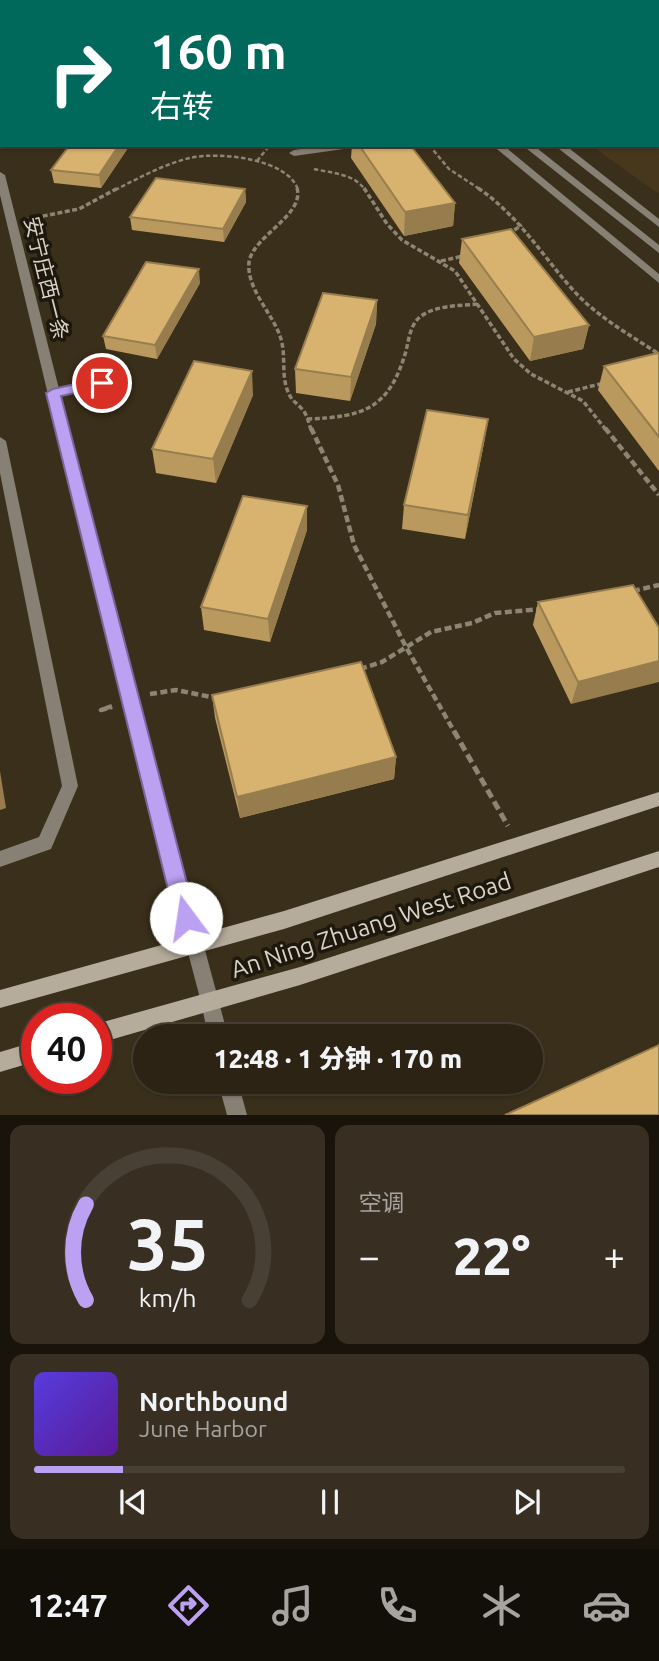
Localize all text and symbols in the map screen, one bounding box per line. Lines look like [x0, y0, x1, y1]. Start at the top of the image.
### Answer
text: 160 m [150, 23, 287, 78]
icon: right [35, 28, 126, 119]
text: 右转 [150, 88, 214, 124]
street label: 安宁庄西一条 [20, 214, 74, 342]
pin [72, 353, 132, 413]
icon: arrive [83, 364, 121, 402]
street label: An Ning Zhuang West Road [228, 867, 514, 983]
position arrow [149, 881, 223, 955]
speed limit sign: 40 [21, 1003, 112, 1094]
text: 12:48 · 1 分钟 · 170 m [214, 1044, 462, 1073]
text: 空调 [359, 1190, 405, 1215]
text: 35 [126, 1203, 208, 1285]
text: 22° [453, 1227, 531, 1285]
text: − [359, 1235, 380, 1277]
text: + [604, 1235, 625, 1277]
text: km/h [138, 1284, 196, 1312]
text: Northbound [139, 1387, 288, 1416]
text: June Harbor [139, 1416, 267, 1441]
icon: previous [114, 1483, 152, 1521]
icon: pause [311, 1483, 349, 1521]
icon: next [508, 1483, 546, 1521]
icon: directions [164, 1581, 213, 1630]
icon: music [268, 1581, 317, 1630]
icon: phone [373, 1581, 422, 1630]
icon: climate [477, 1581, 526, 1630]
icon: car [582, 1581, 631, 1630]
text: 12:47 [28, 1587, 108, 1623]

